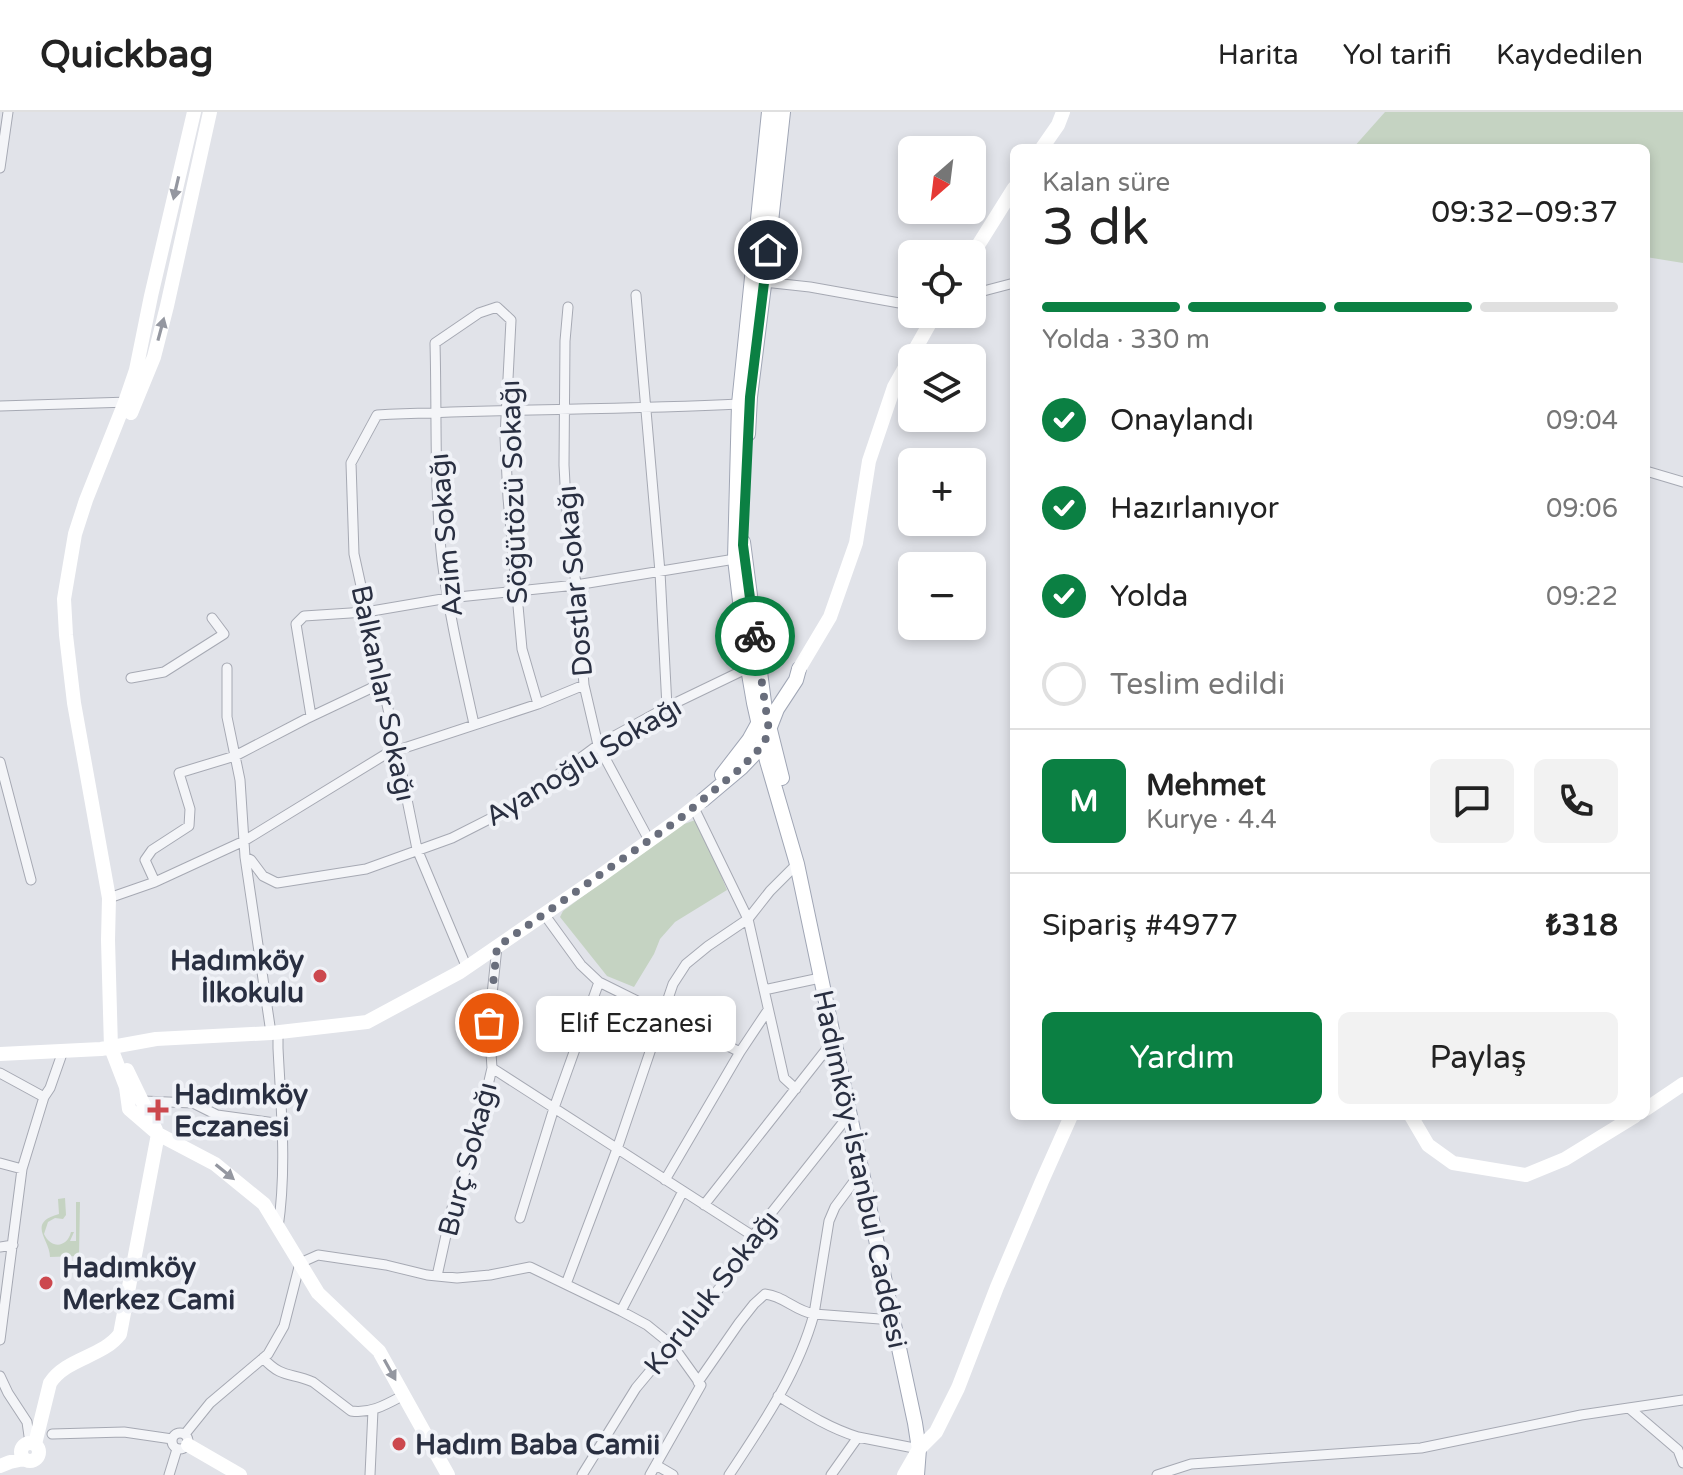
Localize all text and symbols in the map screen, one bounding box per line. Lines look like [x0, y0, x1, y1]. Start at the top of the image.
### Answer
text: Quickbag [40, 32, 213, 78]
text: Harita [1218, 38, 1299, 72]
text: Yol tarifi [1343, 38, 1452, 72]
text: Kaydedilen [1496, 38, 1643, 72]
north arrow [898, 136, 986, 224]
map controls [898, 136, 986, 640]
text: Kalan süre [1042, 167, 1170, 198]
one-way arrow [169, 176, 182, 201]
text: 09:32–09:37 [1431, 194, 1618, 231]
text: 3 dk [1042, 196, 1149, 259]
pin [734, 216, 802, 284]
icon: home [746, 228, 790, 272]
button: locate [898, 240, 986, 328]
one-way arrow [155, 316, 168, 340]
text: Yolda · 330 m [1042, 324, 1210, 355]
button: layers [898, 344, 986, 432]
street label: Söğütözü Sokağı [493, 379, 535, 605]
icon: check [1042, 398, 1086, 442]
text: Onaylandı [1110, 402, 1254, 439]
text: 09:04 [1546, 405, 1618, 436]
button: + [898, 448, 986, 536]
street label: Azim Sokağı [422, 452, 470, 618]
street label: Dostlar Sokağı [550, 484, 600, 678]
icon: check [1042, 486, 1086, 530]
text: Hazırlanıyor [1110, 490, 1279, 527]
text: 09:06 [1546, 493, 1618, 524]
button: − [898, 552, 986, 640]
icon: check [1042, 574, 1086, 618]
text: Yolda [1110, 578, 1188, 615]
text: 09:22 [1546, 581, 1618, 612]
street label: Balkanlar Sokağı [343, 582, 423, 804]
courier [715, 596, 795, 676]
icon: bike [733, 614, 777, 658]
text: Teslim edildi [1110, 666, 1285, 703]
street label: Ayanoğlu Sokağı [479, 690, 688, 834]
button: chat [1430, 759, 1514, 843]
button: phone [1534, 759, 1618, 843]
text: Mehmet [1146, 767, 1266, 804]
text: M [1070, 783, 1098, 820]
text: Kurye · 4.4 [1146, 804, 1277, 835]
text: Sipariş #4977 [1042, 907, 1238, 944]
text: ₺318 [1546, 907, 1618, 944]
place label: Hadımköy İlkokulu [170, 944, 304, 1010]
marker: Hadımköy İlkokulu [311, 967, 329, 985]
street label: Hadımköy-İstanbul Caddesi [805, 987, 915, 1352]
pin [455, 989, 523, 1057]
callout: Elif Eczanesi [537, 995, 737, 1051]
icon: bag [467, 1001, 511, 1045]
text: Elif Eczanesi [559, 1008, 713, 1039]
button: Yardım [1042, 1012, 1322, 1104]
button: Paylaş [1338, 1012, 1618, 1104]
place label: Hadımköy Eczanesi [174, 1078, 308, 1144]
street label: Burç Sokağı [431, 1078, 505, 1240]
marker: Hadımköy Eczanesi [149, 1101, 167, 1119]
one-way arrow [215, 1163, 235, 1180]
street label: Koruluk Sokağı [637, 1203, 787, 1382]
place label: Hadımköy Merkez Cami [62, 1251, 235, 1317]
marker: Hadımköy Merkez Cami [37, 1274, 55, 1292]
one-way arrow [383, 1358, 397, 1381]
place label: Hadım Baba Camii [415, 1428, 660, 1462]
marker: Hadım Baba Camii [390, 1435, 408, 1453]

